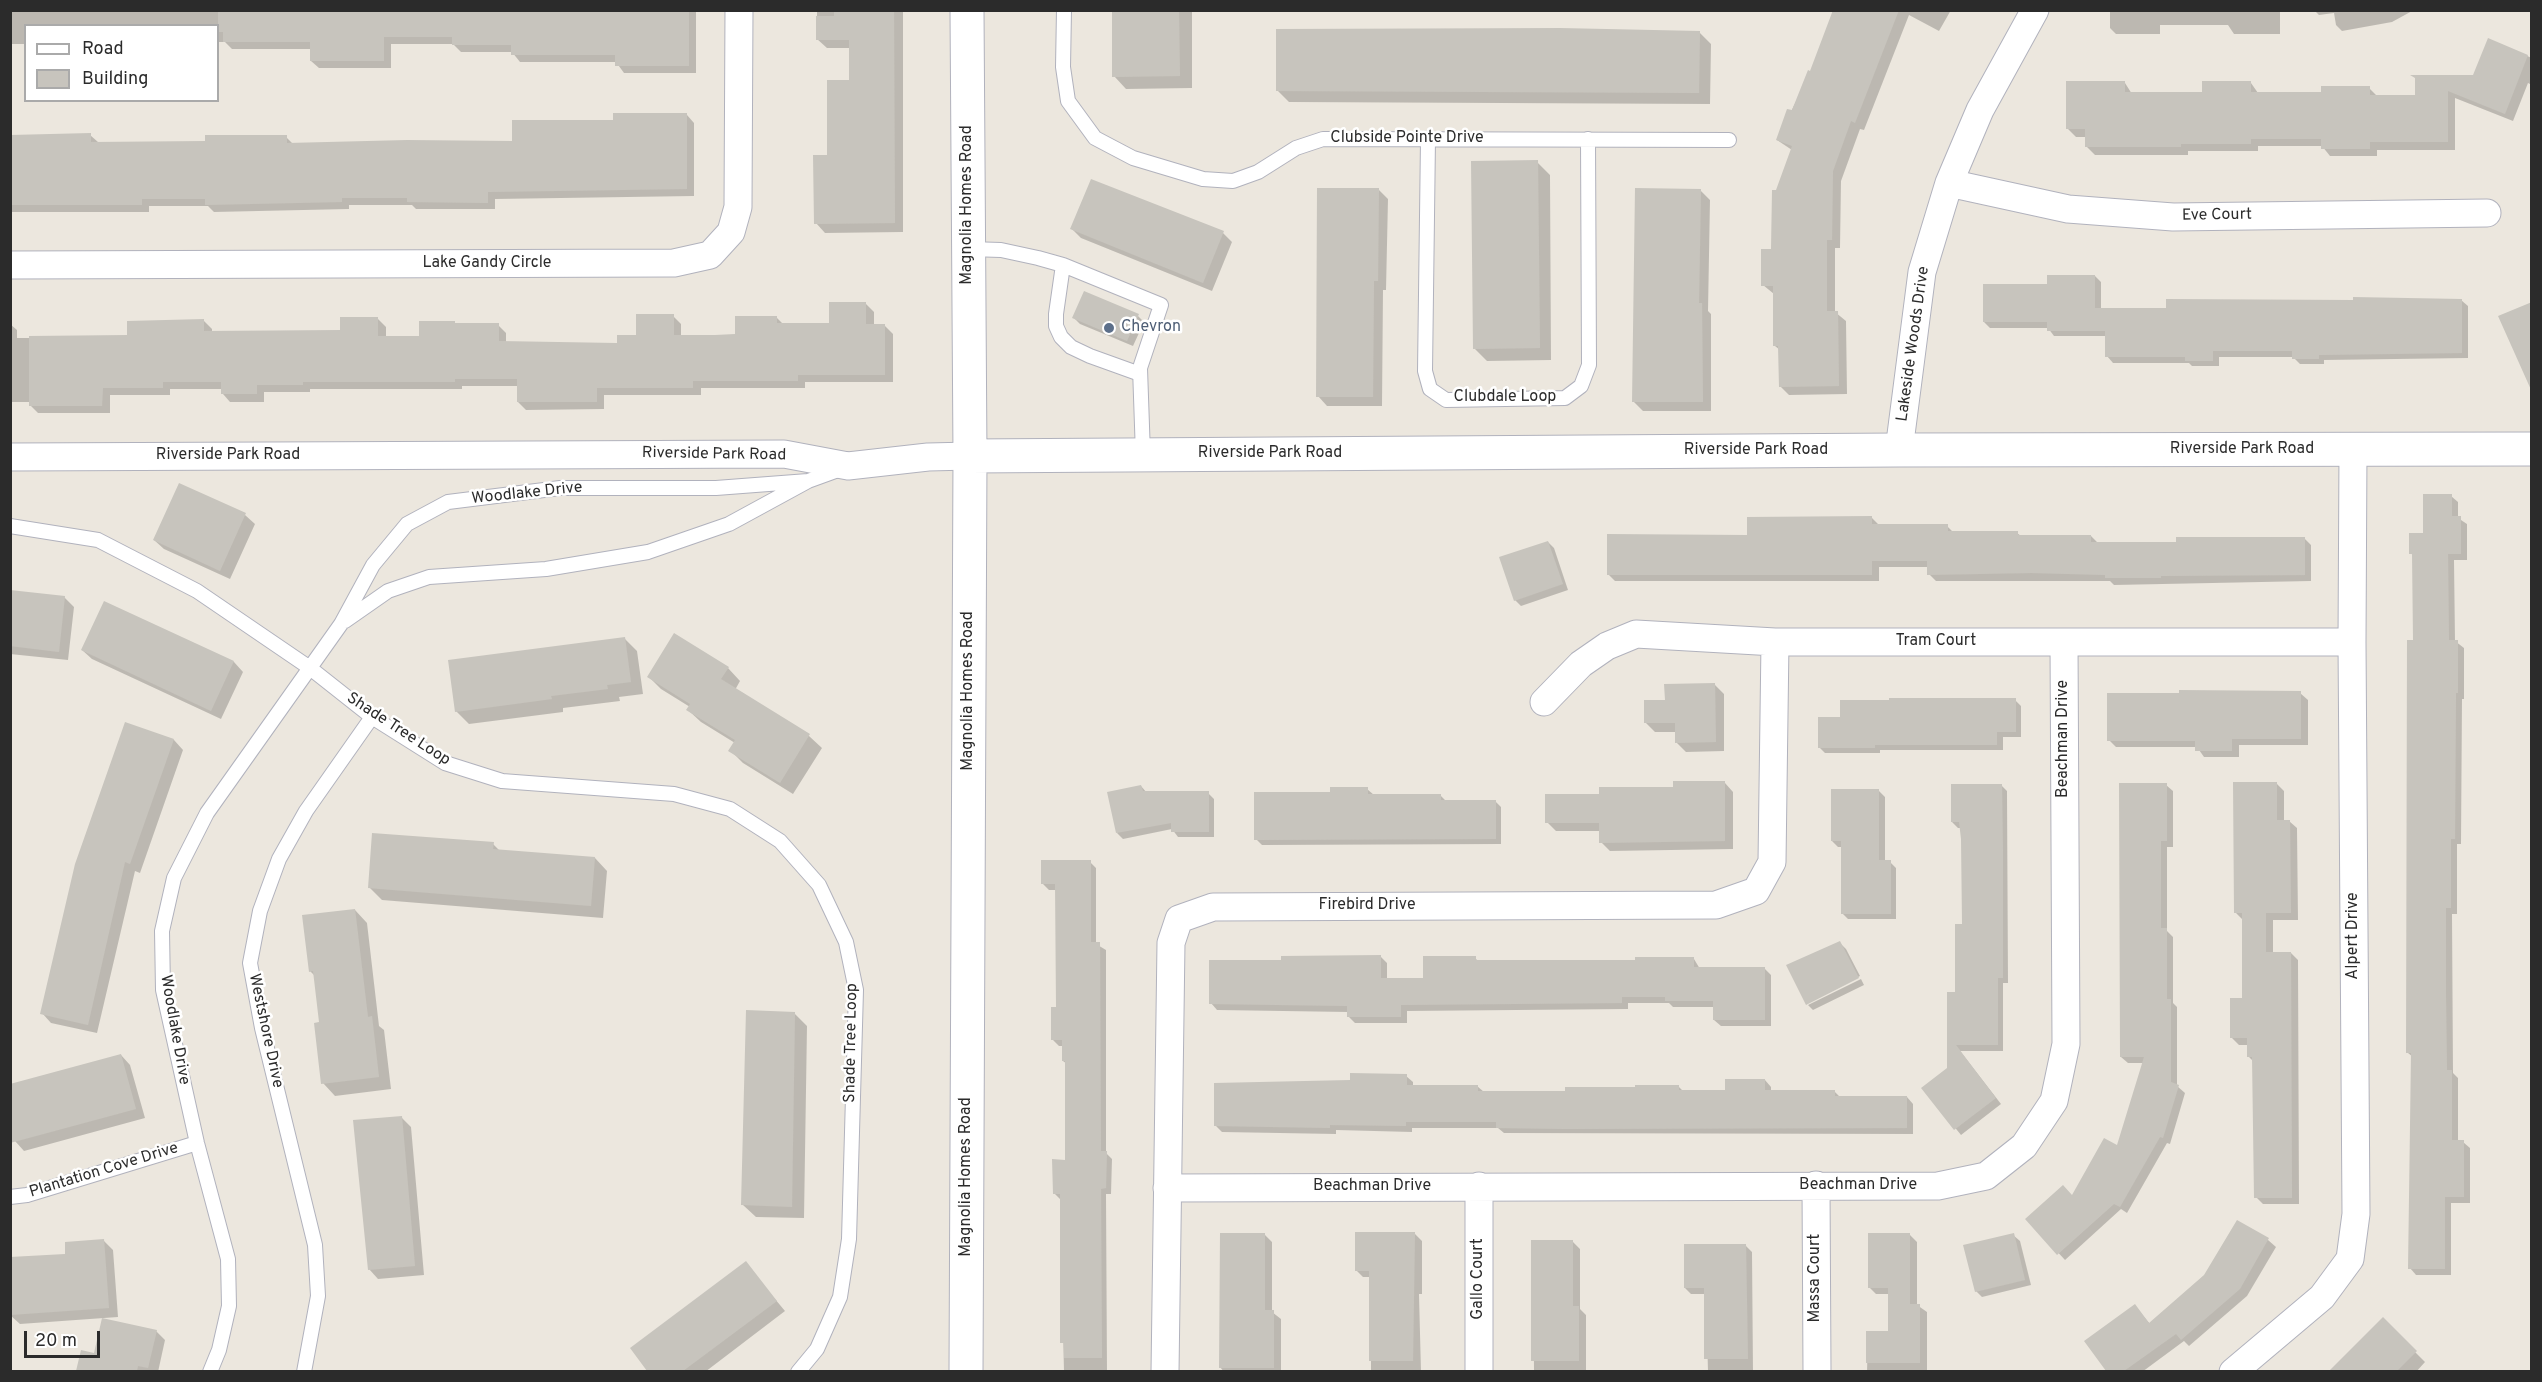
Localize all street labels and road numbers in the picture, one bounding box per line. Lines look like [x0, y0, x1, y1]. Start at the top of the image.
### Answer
street label: Magnolia Homes Road [958, 125, 978, 285]
street label: Clubside Pointe Drive [1330, 129, 1484, 149]
street label: Eve Court [2182, 206, 2252, 226]
street label: Lake Gandy Circle [423, 254, 551, 274]
street label: Lakeside Woods Drive [1894, 265, 1934, 423]
street label: Clubdale Loop [1454, 388, 1556, 408]
street label: Riverside Park Road [2170, 440, 2314, 460]
street label: Riverside Park Road [1684, 441, 1828, 461]
street label: Riverside Park Road [642, 444, 786, 466]
street label: Riverside Park Road [1198, 444, 1342, 464]
street label: Riverside Park Road [156, 446, 300, 466]
street label: Woodlake Drive [471, 479, 583, 509]
street label: Magnolia Homes Road [959, 611, 979, 771]
street label: Tram Court [1896, 632, 1976, 652]
street label: Beachman Drive [2054, 680, 2074, 798]
street label: Shade Tree Loop [343, 689, 453, 771]
street label: Alpert Drive [2344, 892, 2364, 980]
street label: Firebird Drive [1318, 896, 1416, 916]
street label: Westshore Drive [243, 972, 287, 1090]
street label: Woodlake Drive [155, 973, 193, 1087]
street label: Shade Tree Loop [841, 983, 863, 1103]
street label: Magnolia Homes Road [957, 1097, 977, 1257]
street label: Plantation Cove Drive [27, 1139, 181, 1203]
street label: Beachman Drive [1799, 1176, 1917, 1196]
street label: Beachman Drive [1313, 1177, 1431, 1197]
street label: Massa Court [1806, 1234, 1826, 1322]
street label: Gallo Court [1469, 1238, 1489, 1320]

